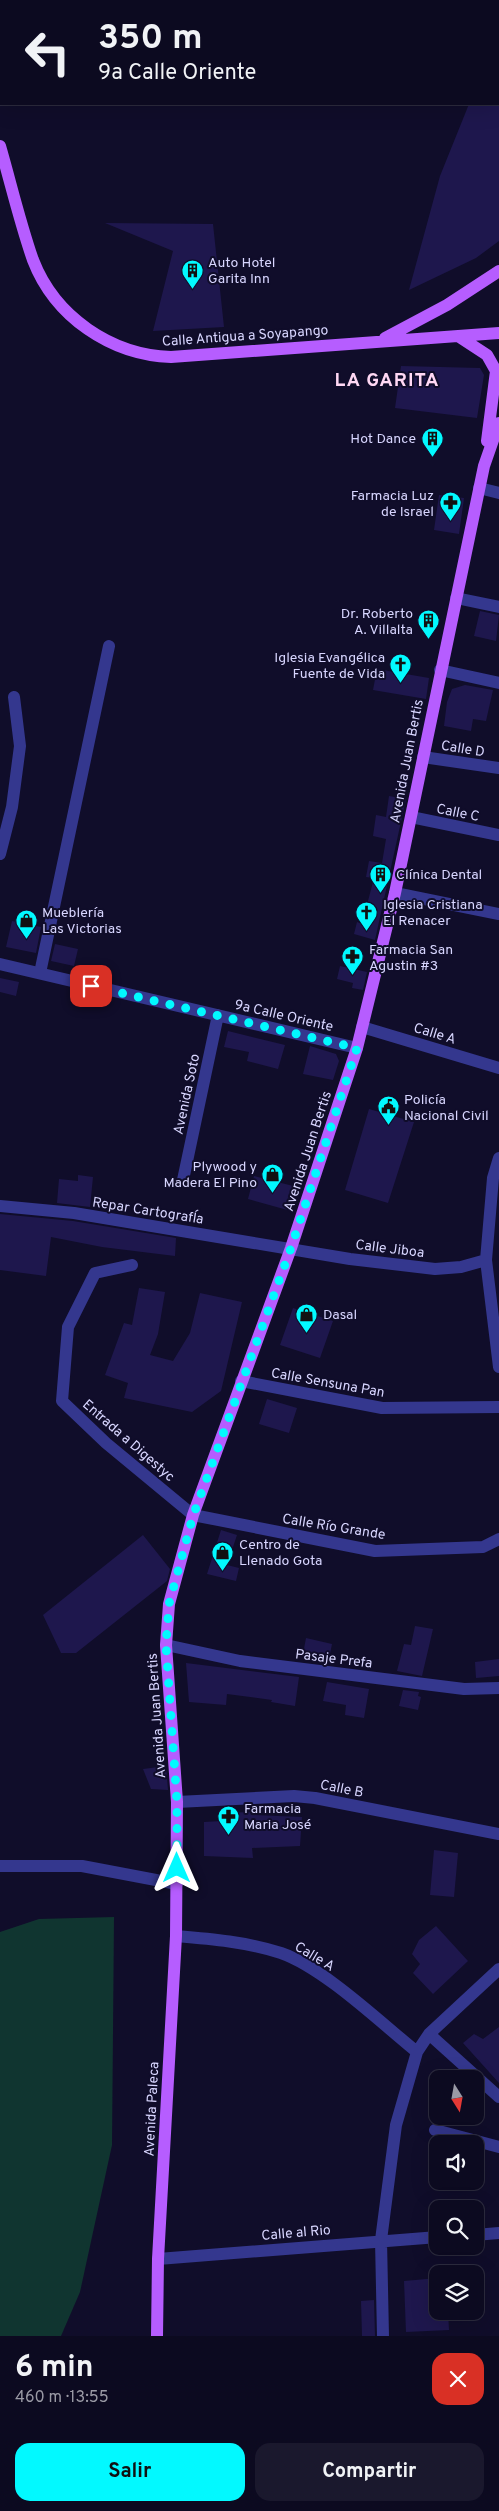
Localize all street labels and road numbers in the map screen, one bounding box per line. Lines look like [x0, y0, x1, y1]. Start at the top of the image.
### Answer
street label: Calle Antigua a Soyapango [161, 322, 329, 351]
street label: Avenida Juan Bertis [387, 698, 428, 825]
street label: Calle D [440, 738, 486, 761]
street label: Calle C [435, 801, 481, 826]
street label: 9a Calle Oriente [233, 997, 335, 1036]
street label: Calle A [411, 1020, 458, 1049]
street label: Avenida Soto [171, 1052, 204, 1136]
street label: Avenida Juan Bertis [281, 1089, 336, 1214]
street label: Repar CartografÍa [91, 1193, 205, 1229]
street label: Calle Jiboa [354, 1237, 425, 1262]
street label: Calle Sensuna Pan [270, 1365, 386, 1402]
street label: Entrada a Digestyc [78, 1396, 178, 1486]
street label: Calle Río Grande [281, 1511, 387, 1544]
street label: Pasaje Prefa [294, 1646, 373, 1673]
street label: Avenida Juan Bertis [145, 1653, 170, 1779]
street label: Calle B [319, 1777, 365, 1802]
street label: Calle A [291, 1939, 337, 1976]
street label: Avenida Paleca [142, 2061, 163, 2157]
street label: Calle al Rio [261, 2222, 332, 2245]

